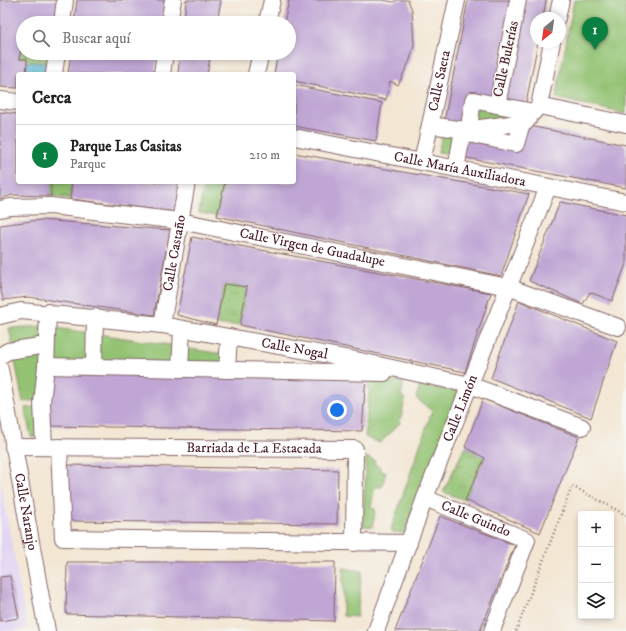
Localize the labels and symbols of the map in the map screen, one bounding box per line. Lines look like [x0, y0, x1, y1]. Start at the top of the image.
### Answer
north arrow [530, 12, 566, 48]
pin: 1 [582, 17, 608, 50]
street label: Calle Bulerías [489, 19, 523, 99]
street label: Calle Saeta [424, 49, 455, 113]
street label: Calle María Auxiliadora [392, 148, 527, 191]
street label: Calle Castaño [159, 213, 190, 293]
street label: Calle Virgen de Guadalupe [238, 224, 387, 271]
street label: Calle Nogal [260, 334, 330, 364]
street label: Calle Limón [439, 372, 482, 445]
your location [327, 400, 347, 420]
street label: Barriada de La Estacada [186, 439, 322, 458]
street label: Calle Naranjo [10, 472, 41, 552]
street label: Calle Guindo [438, 497, 514, 541]

